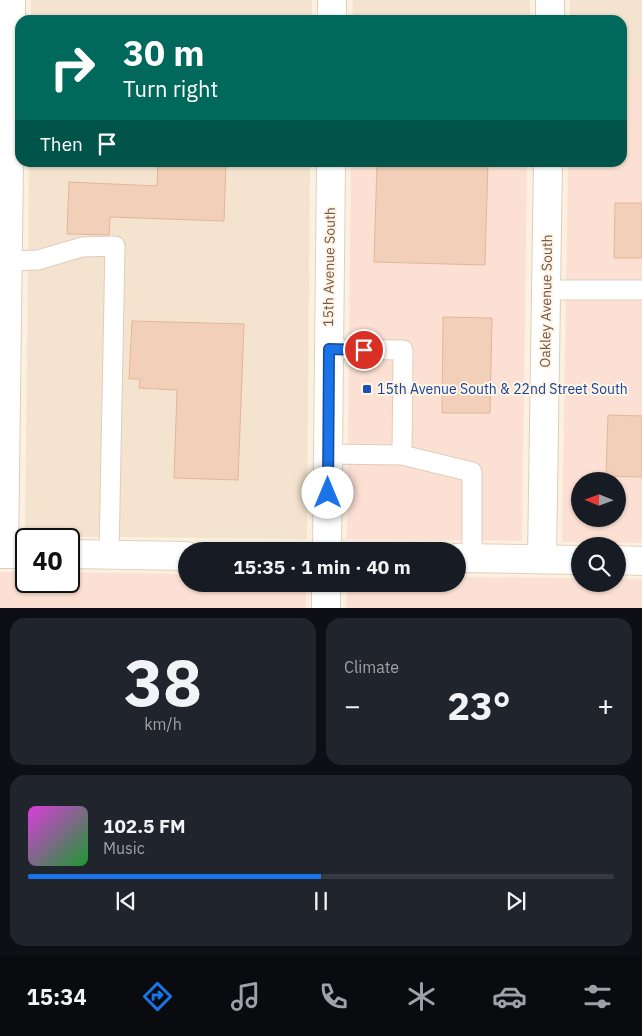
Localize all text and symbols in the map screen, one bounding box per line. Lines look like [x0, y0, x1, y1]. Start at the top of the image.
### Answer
text: 30 m [123, 30, 205, 76]
icon: right [40, 35, 105, 100]
text: Turn right [123, 74, 218, 103]
icon: arrive [93, 130, 121, 158]
text: Then [40, 132, 83, 156]
street label: 15th Avenue South [319, 207, 339, 327]
street label: Oakley Avenue South [536, 234, 556, 368]
pin [343, 329, 385, 371]
icon: arrive [350, 336, 378, 364]
place label: 15th Avenue South & 22nd Street South [377, 380, 628, 398]
marker: 15th Avenue South & 22nd Street South [361, 383, 373, 395]
position arrow [301, 466, 353, 518]
north arrow [571, 472, 626, 528]
map controls [571, 472, 626, 592]
speed limit sign: 40 [15, 528, 80, 593]
button: search [571, 537, 626, 592]
text: 15:35 · 1 min · 40 m [233, 555, 411, 579]
text: 38 [124, 639, 202, 724]
text: Climate [344, 657, 399, 677]
text: 23° [447, 681, 511, 730]
text: − [344, 687, 361, 724]
text: + [597, 687, 614, 724]
text: km/h [144, 714, 182, 734]
text: 102.5 FM [103, 814, 186, 838]
text: Music [103, 838, 145, 858]
icon: previous [112, 887, 140, 915]
icon: pause [307, 887, 335, 915]
icon: next [502, 887, 530, 915]
icon: directions [140, 979, 175, 1014]
icon: music [228, 979, 263, 1014]
icon: phone [316, 979, 351, 1014]
icon: climate [404, 979, 439, 1014]
icon: car [492, 979, 527, 1014]
icon: filters [580, 979, 615, 1014]
text: 15:34 [27, 982, 87, 1011]

